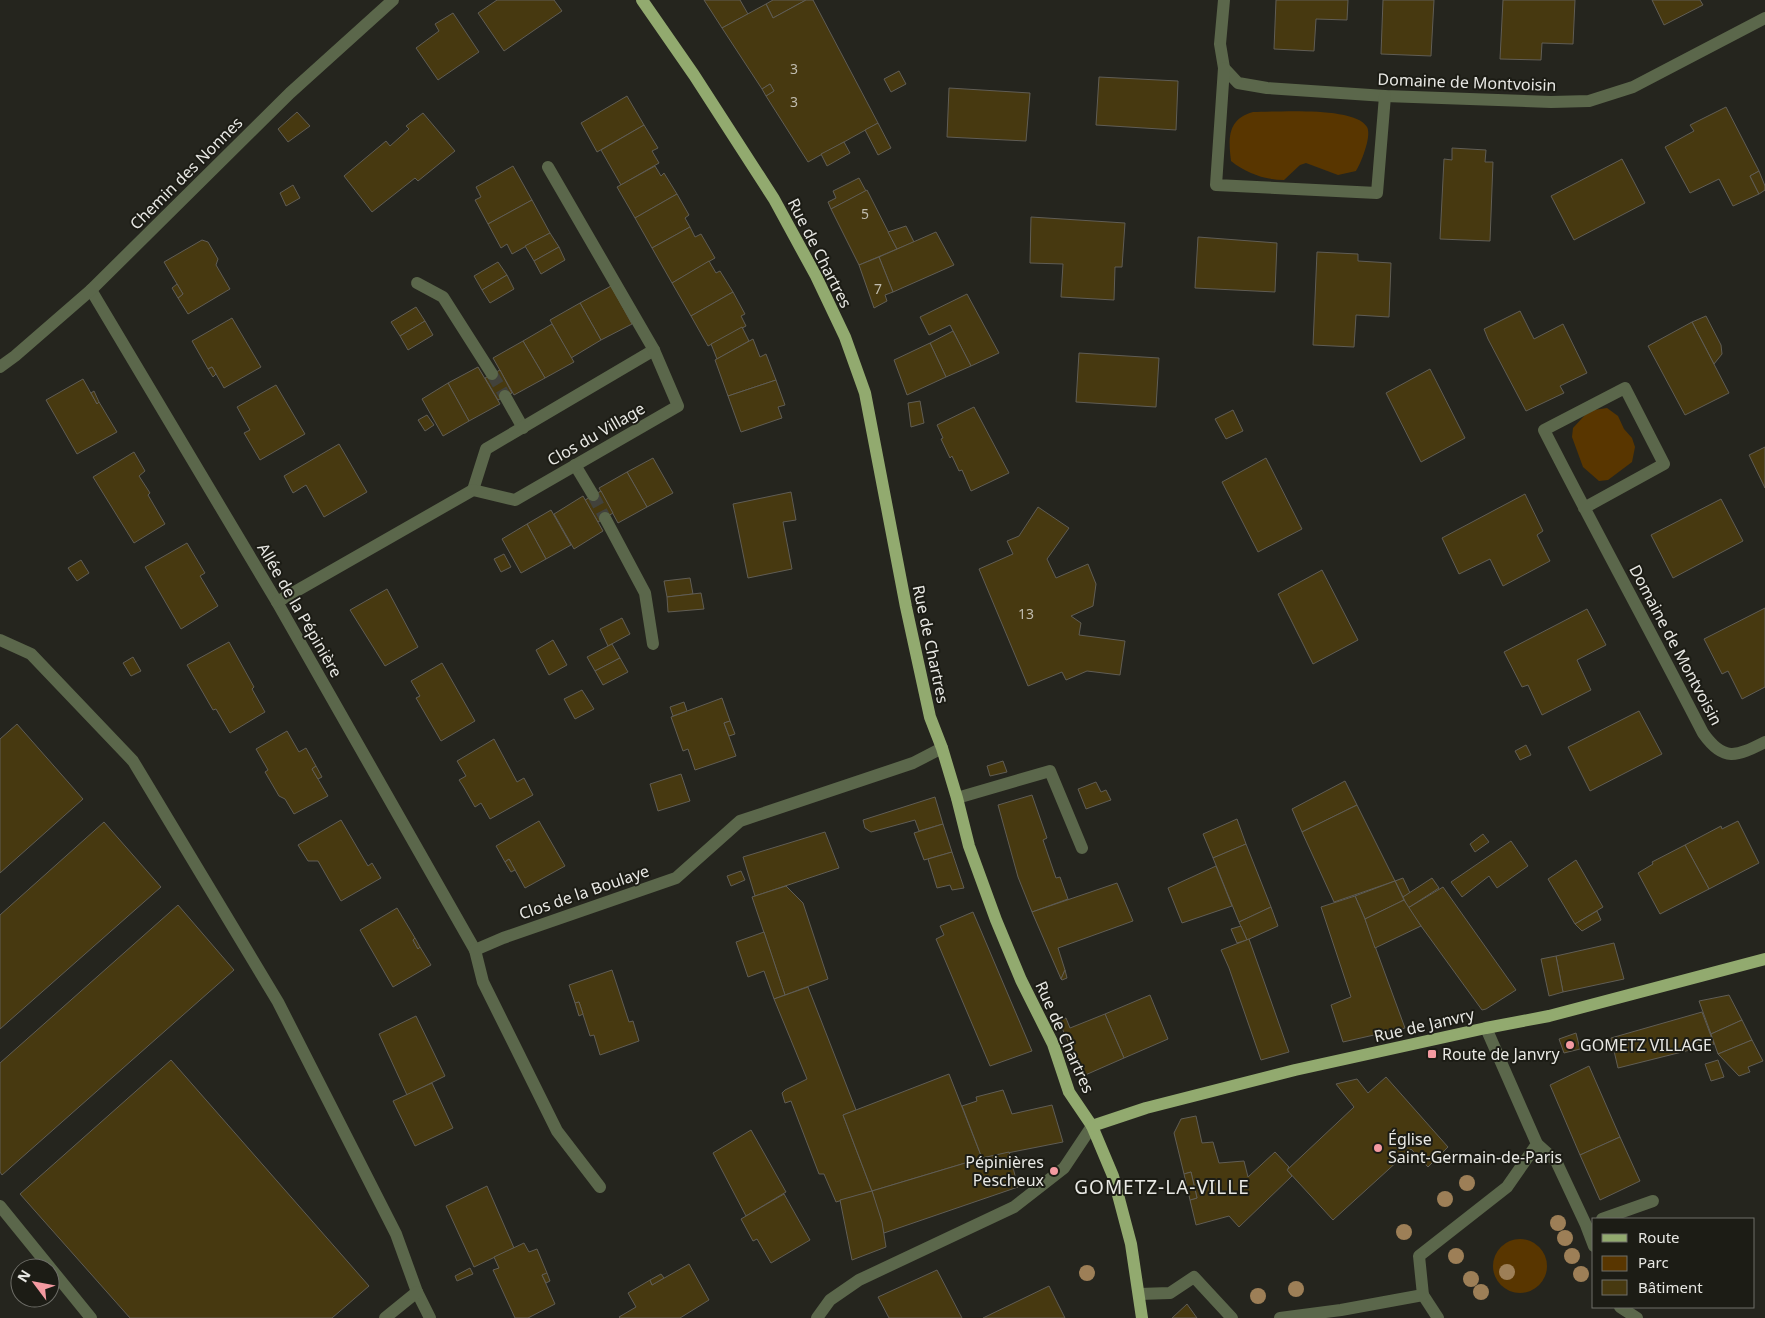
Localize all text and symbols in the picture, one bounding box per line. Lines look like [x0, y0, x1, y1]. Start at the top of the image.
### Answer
house number: 3 [790, 59, 798, 78]
street label: Domaine de Montvoisin [1377, 68, 1557, 96]
house number: 3 [790, 92, 798, 111]
street label: Chemin des Nonnes [125, 112, 247, 234]
street label: Rue de Chartres [783, 194, 857, 312]
house number: 5 [861, 204, 869, 223]
house number: 7 [874, 279, 882, 298]
street label: Clos du Village [543, 397, 649, 471]
street label: Allée de la Pépinière [252, 539, 348, 681]
street label: Domaine de Montvoisin [1624, 561, 1728, 729]
street label: Rue de Chartres [908, 583, 954, 705]
house number: 13 [1018, 604, 1034, 623]
street label: Clos de la Boulaye [516, 859, 652, 925]
street label: Rue de Chartres [1030, 978, 1100, 1096]
street label: Rue de Janvry [1372, 1003, 1477, 1047]
place label: GOMETZ VILLAGE [1580, 1034, 1712, 1056]
marker: GOMETZ VILLAGE [1564, 1039, 1576, 1051]
place label: Route de Janvry [1442, 1043, 1560, 1065]
marker: Route de Janvry [1426, 1048, 1438, 1060]
place label: Église Saint-Germain-de-Paris [1388, 1128, 1562, 1168]
marker: Église Saint-Germain-de-Paris [1372, 1142, 1384, 1154]
place label: Pépinières Pescheux [965, 1151, 1045, 1191]
marker: Pépinières Pescheux [1048, 1165, 1060, 1177]
district label: GOMETZ-LA-VILLE [1074, 1174, 1250, 1200]
legend [1592, 1218, 1755, 1308]
text: Route [1638, 1227, 1680, 1247]
text: Parc [1638, 1252, 1669, 1272]
north arrow [10, 1258, 60, 1308]
text: N [12, 1266, 35, 1286]
text: Bâtiment [1638, 1277, 1703, 1297]

